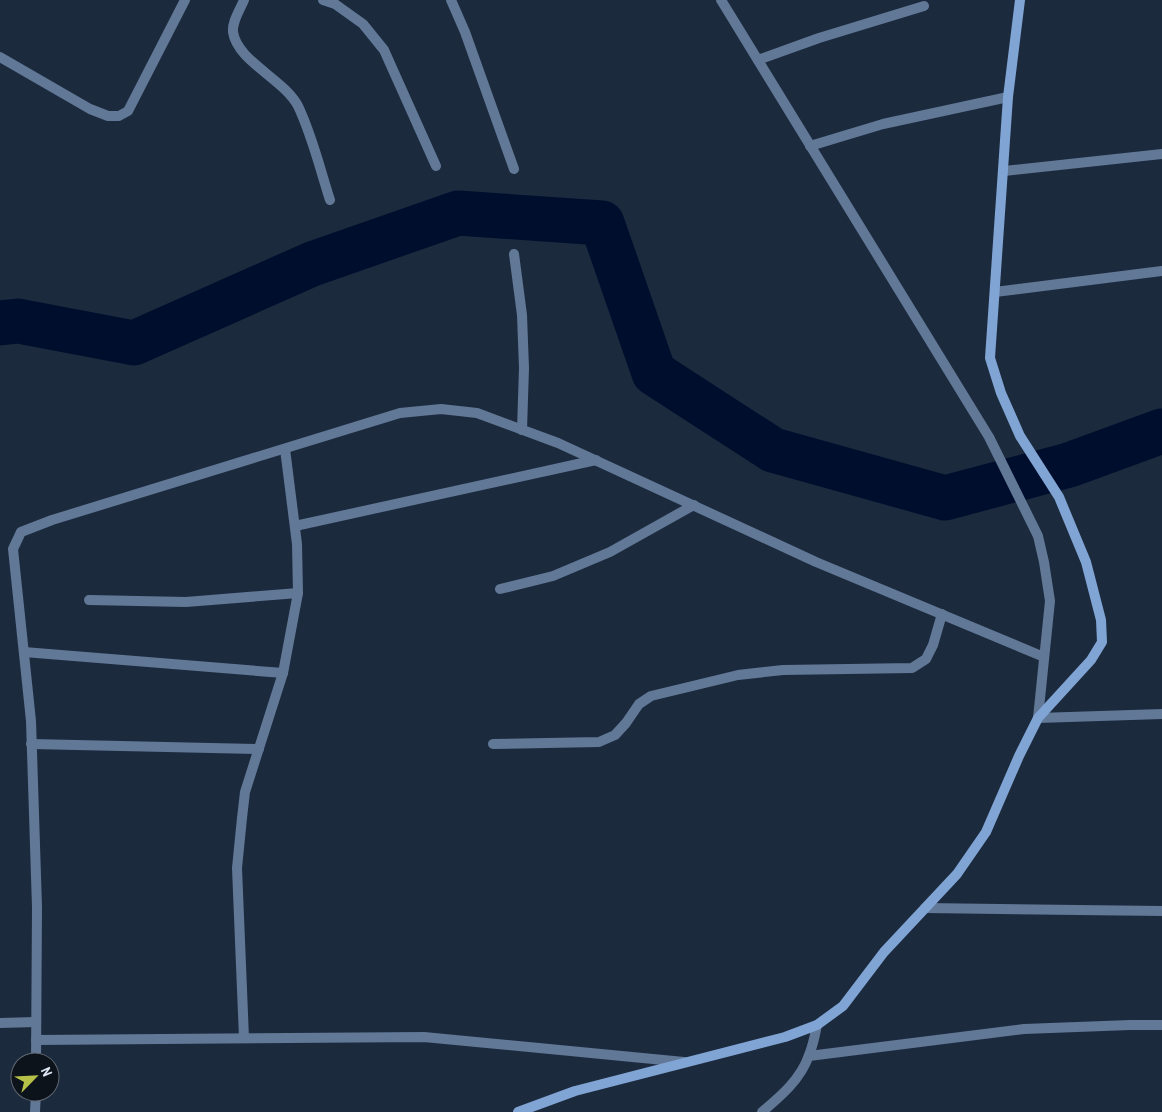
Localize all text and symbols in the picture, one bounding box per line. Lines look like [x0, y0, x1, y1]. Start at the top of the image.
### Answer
north arrow [10, 1052, 60, 1102]
text: N [37, 1064, 57, 1079]

